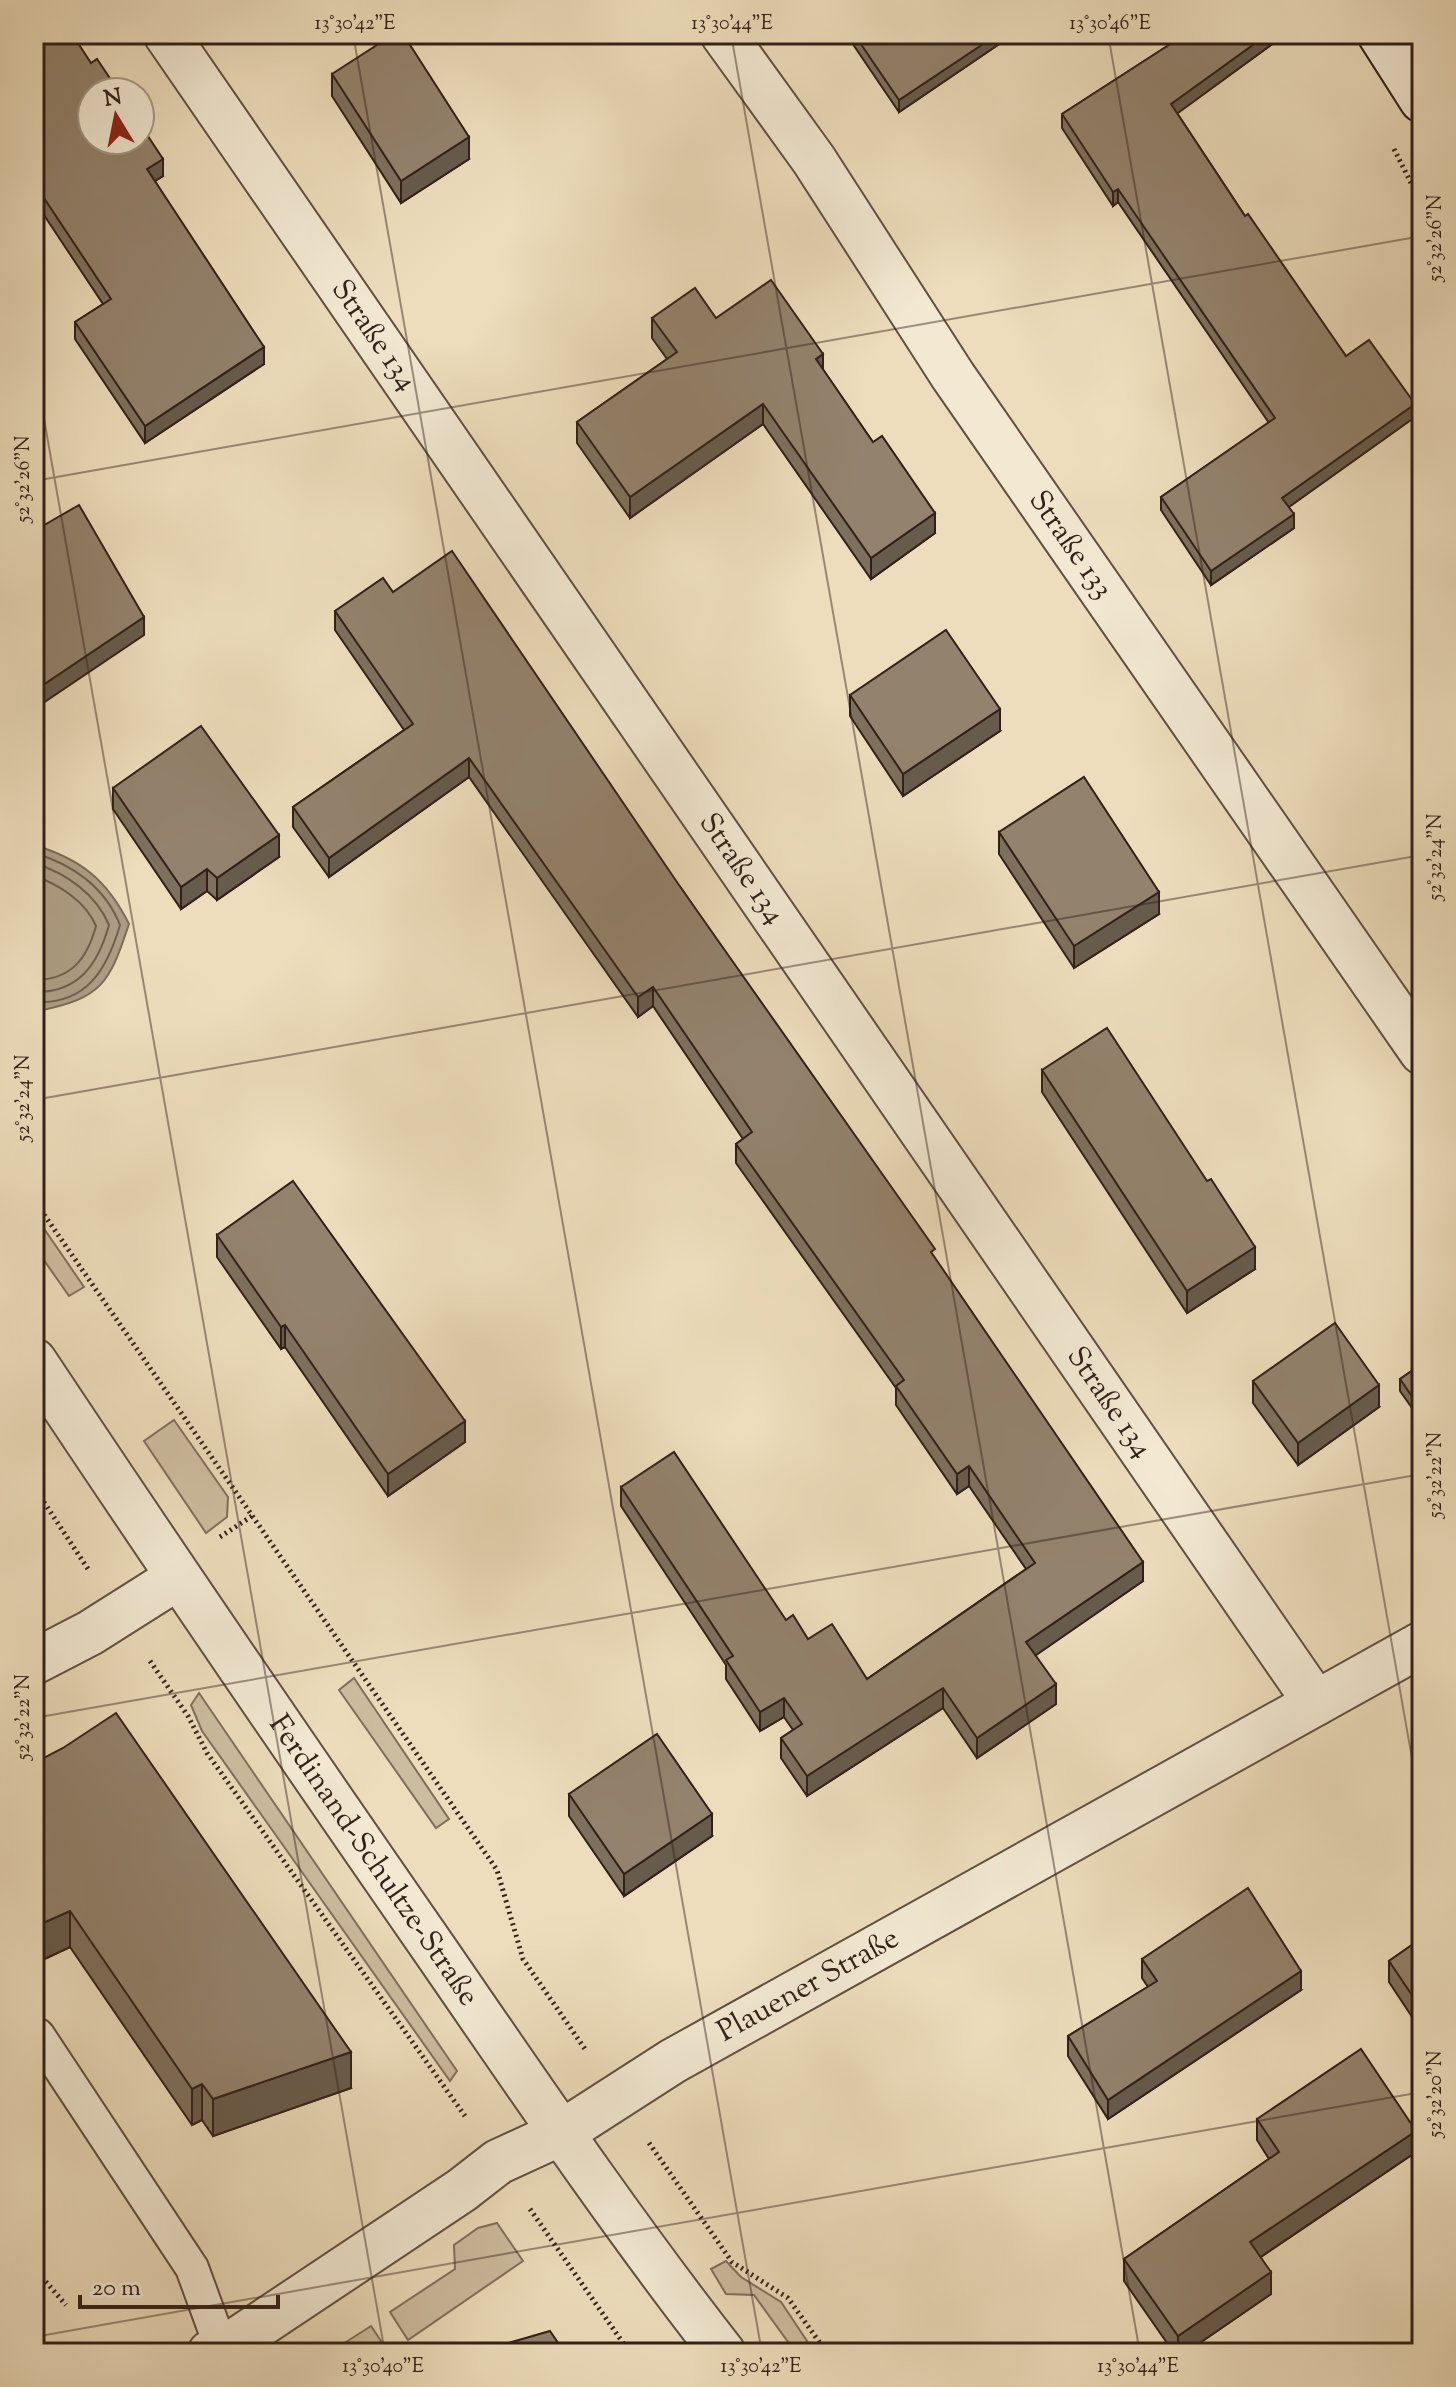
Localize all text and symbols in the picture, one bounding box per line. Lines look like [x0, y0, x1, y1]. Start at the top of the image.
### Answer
text: 13°30'42"E [315, 10, 395, 39]
text: 13°30'44"E [691, 10, 773, 39]
text: 13°30'46"E [1069, 10, 1151, 39]
north arrow [76, 76, 156, 156]
text: N [102, 82, 125, 117]
text: 52°32'26"N [1422, 194, 1451, 282]
street label: Straße 134 [320, 271, 427, 400]
text: 52°32'26"N [10, 435, 39, 523]
street label: Straße 133 [1017, 482, 1123, 608]
street label: Straße 134 [688, 805, 795, 933]
text: 52°32'24"N [1422, 814, 1451, 901]
text: 52°32'24"N [10, 1055, 39, 1142]
street label: Straße 134 [1055, 1338, 1163, 1467]
text: 52°32'22"N [1422, 1432, 1451, 1519]
text: 52°32'22"N [10, 1674, 39, 1761]
street label: Ferdinand-Schultze-Straße [257, 1706, 489, 2015]
street label: Plauener Straße [710, 1918, 907, 2054]
text: 52°32'20"N [1422, 2050, 1451, 2139]
scale bar [80, 2259, 278, 2309]
text: 20 m [92, 2272, 141, 2306]
text: 13°30'40"E [342, 2353, 424, 2382]
text: 13°30'42"E [721, 2353, 801, 2382]
text: 13°30'44"E [1097, 2353, 1179, 2382]

